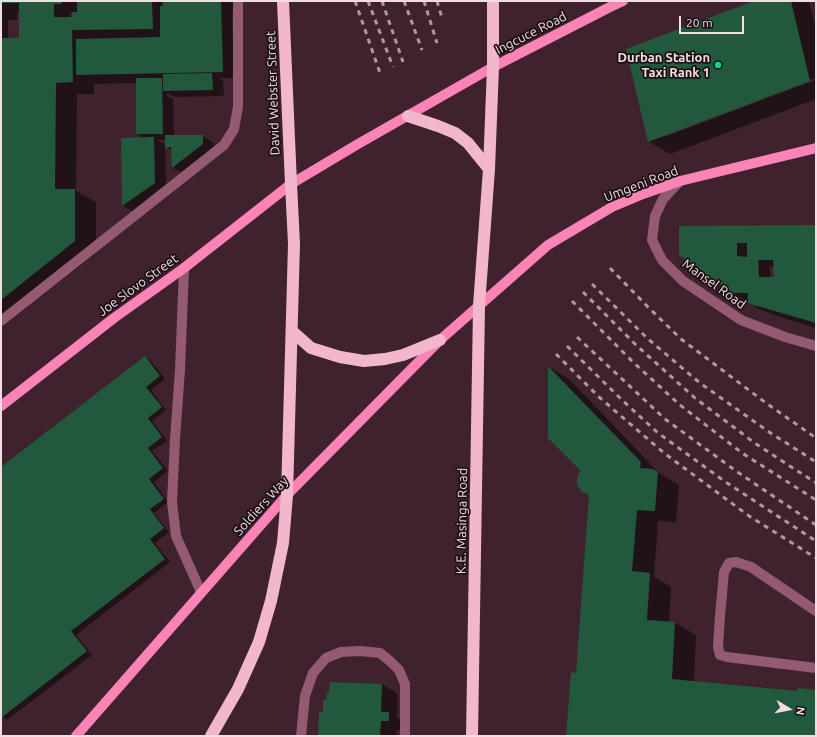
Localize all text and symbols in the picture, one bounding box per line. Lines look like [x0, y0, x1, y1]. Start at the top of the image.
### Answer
street label: Ingcuce Road [493, 8, 569, 58]
scale bar [681, 8, 746, 34]
text: 20 m [686, 16, 713, 29]
street label: David Webster Street [263, 30, 283, 156]
place label: Durban Station Taxi Rank 1 [618, 50, 710, 81]
marker: Durban Station Taxi Rank 1 [713, 60, 723, 70]
street label: Umgeni Road [602, 163, 680, 205]
street label: Joe Slovo Street [95, 251, 181, 319]
street label: Mansel Road [679, 256, 749, 312]
street label: K.E. Masinga Road [453, 468, 471, 574]
street label: Soldiers Way [230, 473, 292, 539]
north arrow [769, 689, 809, 729]
text: N [794, 706, 807, 716]

